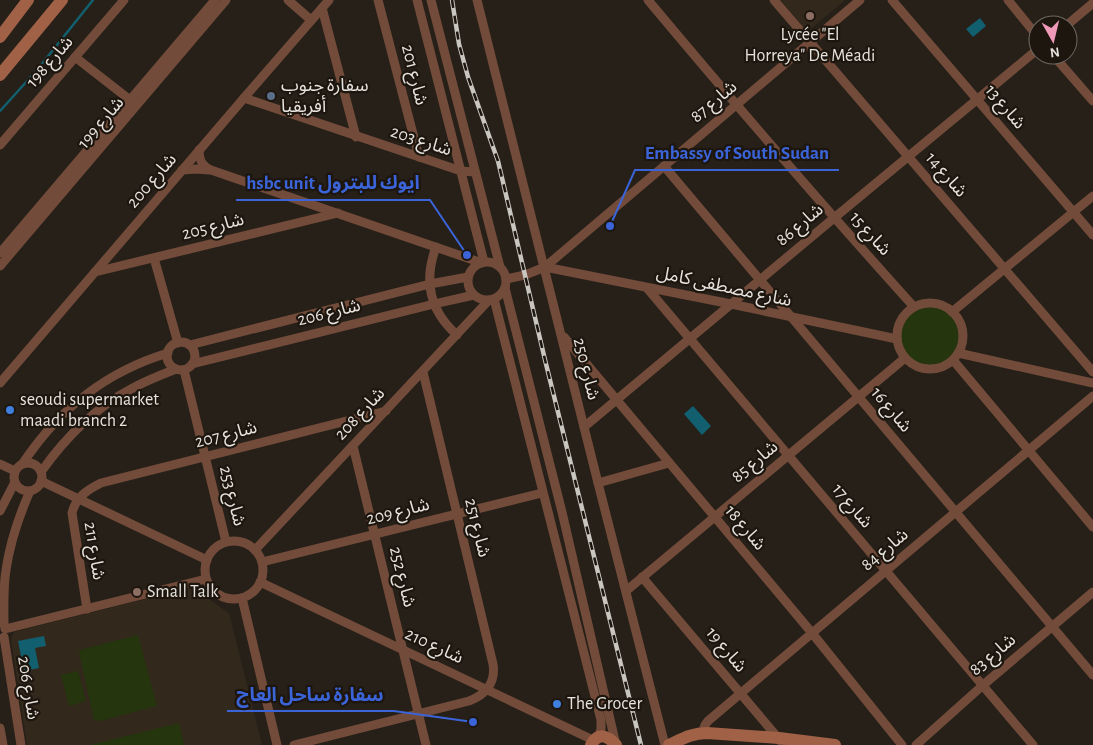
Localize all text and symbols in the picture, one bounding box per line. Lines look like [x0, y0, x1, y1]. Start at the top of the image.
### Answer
marker: Lycée "El Horreya" De Méadi [804, 10, 816, 22]
north arrow [1028, 15, 1078, 65]
place label: Lycée "El Horreya" De Méadi [745, 26, 875, 65]
street label: شارع 198 [23, 33, 80, 94]
street label: شارع 201 [394, 43, 430, 108]
text: N [1049, 44, 1060, 59]
place label: سفارة جنوب أفريقيا [281, 77, 369, 117]
street label: شارع 87 [687, 78, 743, 129]
street label: شارع 13 [978, 81, 1029, 135]
marker: سفارة جنوب أفريقيا [265, 90, 277, 102]
street label: شارع 199 [74, 94, 131, 155]
street label: شارع 203 [387, 123, 454, 163]
callout: Embassy of South Sudan [635, 136, 839, 170]
text: Embassy of South Sudan [645, 144, 829, 163]
street label: شارع 14 [919, 149, 970, 203]
street label: شارع 200 [124, 150, 183, 214]
callout: hsbc unit ايوك للبترول [236, 166, 430, 200]
text: hsbc unit ايوك للبترول [246, 174, 420, 194]
street label: شارع 86 [773, 200, 829, 253]
street label: شارع 15 [843, 209, 894, 262]
street label: شارع 205 [180, 211, 247, 247]
street label: شارع مصطفى كامل [654, 264, 793, 314]
street label: شارع 206 [296, 296, 363, 333]
street label: شارع 250 [566, 336, 602, 403]
street label: شارع 208 [331, 384, 391, 446]
street label: شارع 16 [864, 384, 915, 439]
place label: seoudi supermarket maadi branch 2 [20, 391, 159, 430]
marker: seoudi supermarket maadi branch 2 [4, 404, 16, 416]
street label: شارع 207 [193, 419, 260, 455]
street label: شارع 85 [728, 438, 784, 489]
street label: شارع 253 [212, 464, 248, 529]
street label: شارع 17 [825, 480, 876, 534]
street label: شارع 209 [365, 495, 432, 532]
street label: شارع 251 [457, 497, 493, 560]
street label: شارع 18 [718, 502, 769, 557]
street label: شارع 211 [77, 521, 107, 582]
street label: شارع 84 [858, 525, 915, 578]
street label: شارع 252 [382, 545, 418, 610]
place label: Small Talk [147, 583, 219, 601]
marker: Small Talk [131, 586, 143, 598]
street label: شارع 19 [699, 624, 750, 679]
street label: شارع 210 [400, 625, 466, 671]
street label: شارع 83 [967, 631, 1022, 682]
street label: شارع 206 [10, 655, 42, 722]
callout: سفارة ساحل العاج [227, 677, 394, 711]
text: سفارة ساحل العاج [236, 686, 384, 708]
place label: The Grocer [567, 695, 643, 713]
marker: The Grocer [551, 698, 563, 710]

